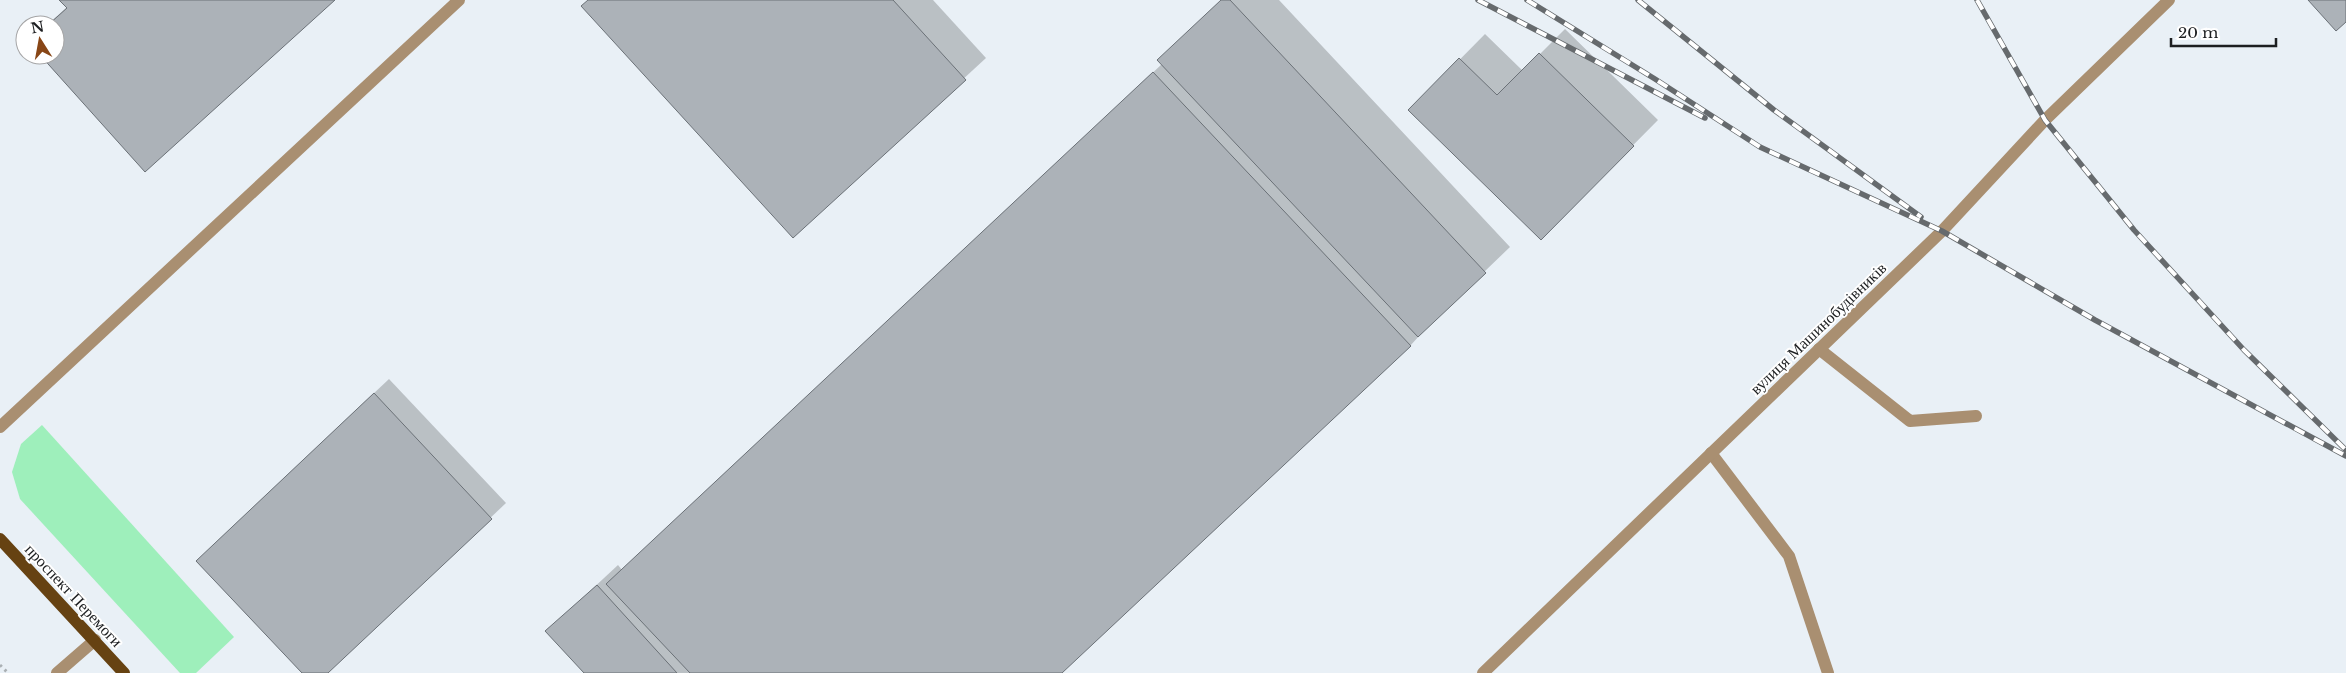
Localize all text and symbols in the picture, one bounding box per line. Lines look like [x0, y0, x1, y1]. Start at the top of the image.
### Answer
north arrow [15, 15, 65, 65]
scale bar [2171, 15, 2276, 47]
text: N [29, 17, 46, 37]
text: 20 m [2178, 23, 2218, 42]
street label: вулиця Машинобудівників [1746, 257, 1891, 398]
street label: проспект Перемоги [21, 539, 127, 651]

